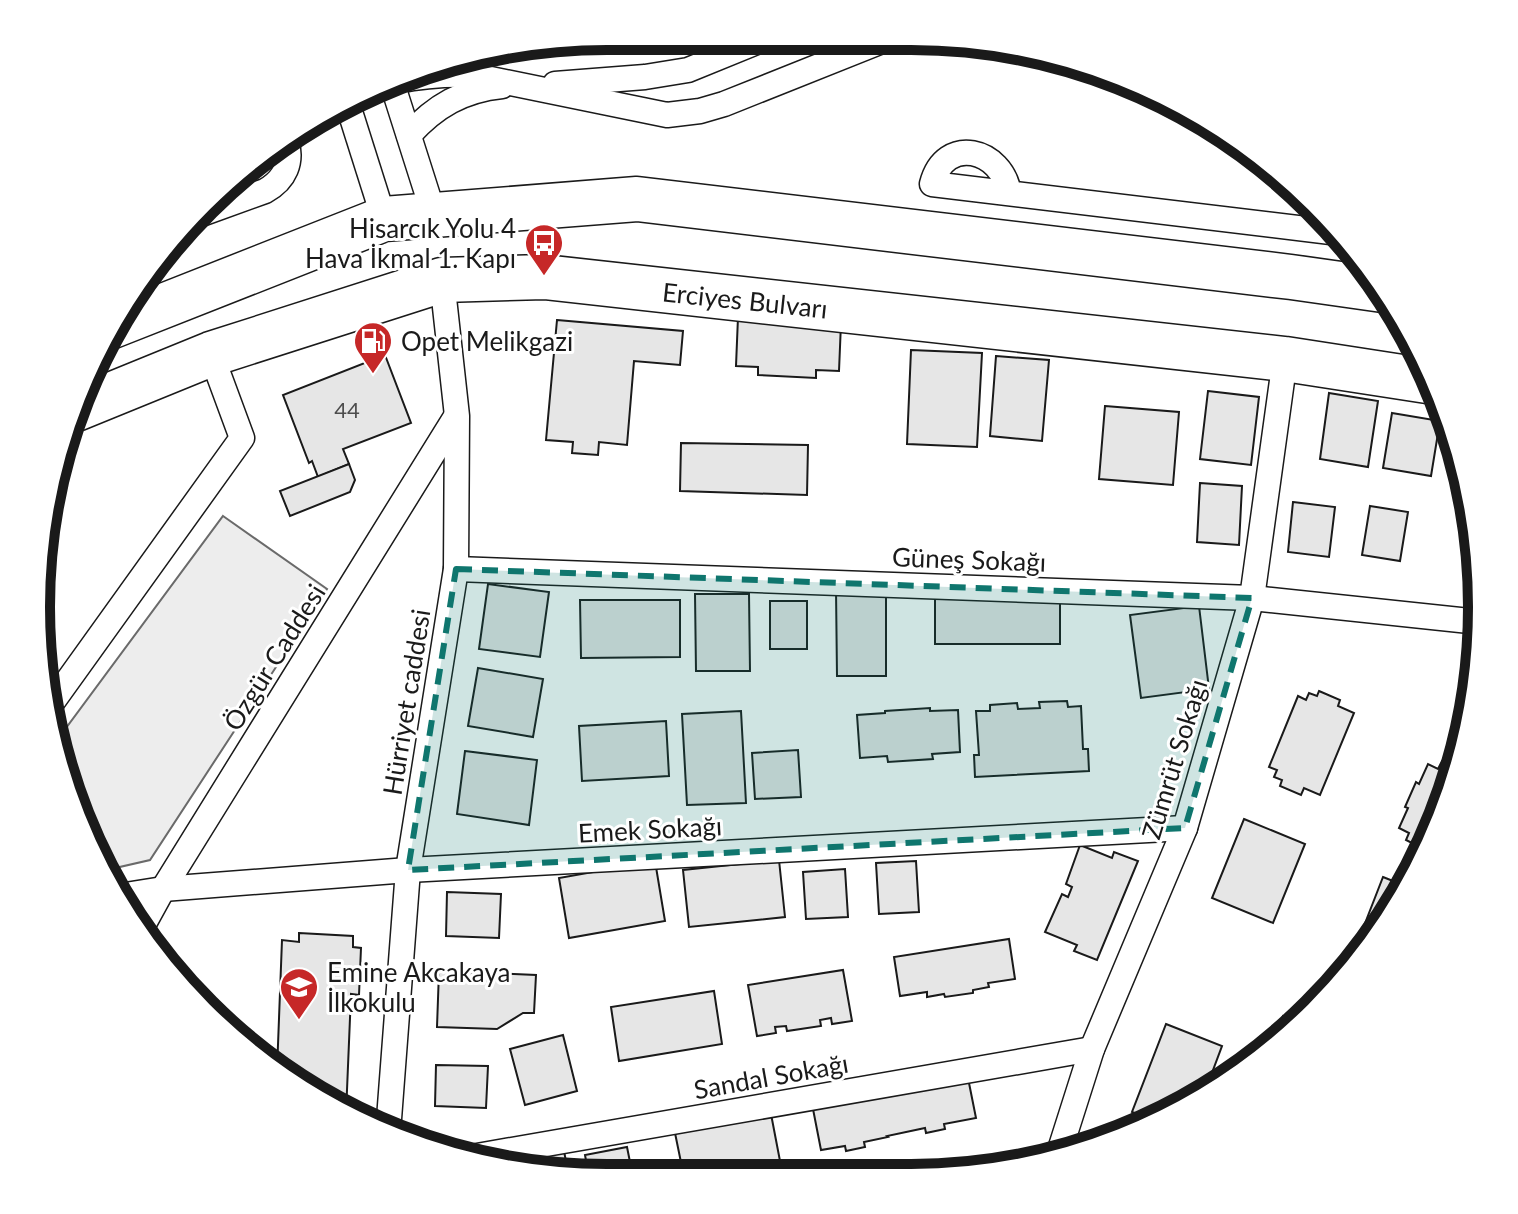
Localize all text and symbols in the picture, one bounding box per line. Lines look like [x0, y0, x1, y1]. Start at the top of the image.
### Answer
place label: Hisarcık Yolu 4 Hava İkmal 1. Kapı [305, 212, 516, 274]
bus stop icon: Hisarcık Yolu 4 Hava İkmal 1. Kapı [523, 222, 565, 277]
street label: Erciyes Bulvarı [661, 275, 829, 325]
fuel station icon: Opet Melikgazi [352, 320, 394, 375]
place label: Opet Melikgazi [401, 325, 573, 357]
house number: 44 [334, 396, 360, 423]
street label: Güneş Sokağı [891, 540, 1047, 578]
street label: Özgür Caddesi [216, 578, 332, 736]
street label: Hürriyet caddesi [376, 607, 436, 797]
street label: Zümrüt Sokağı [1134, 675, 1214, 843]
street label: Emek Sokağı [577, 809, 723, 849]
place label: Emine Akcakaya İlkokulu [327, 956, 511, 1018]
school or university icon: Emine Akcakaya İlkokulu [278, 966, 320, 1021]
street label: Sandal Sokağı [691, 1047, 851, 1105]

